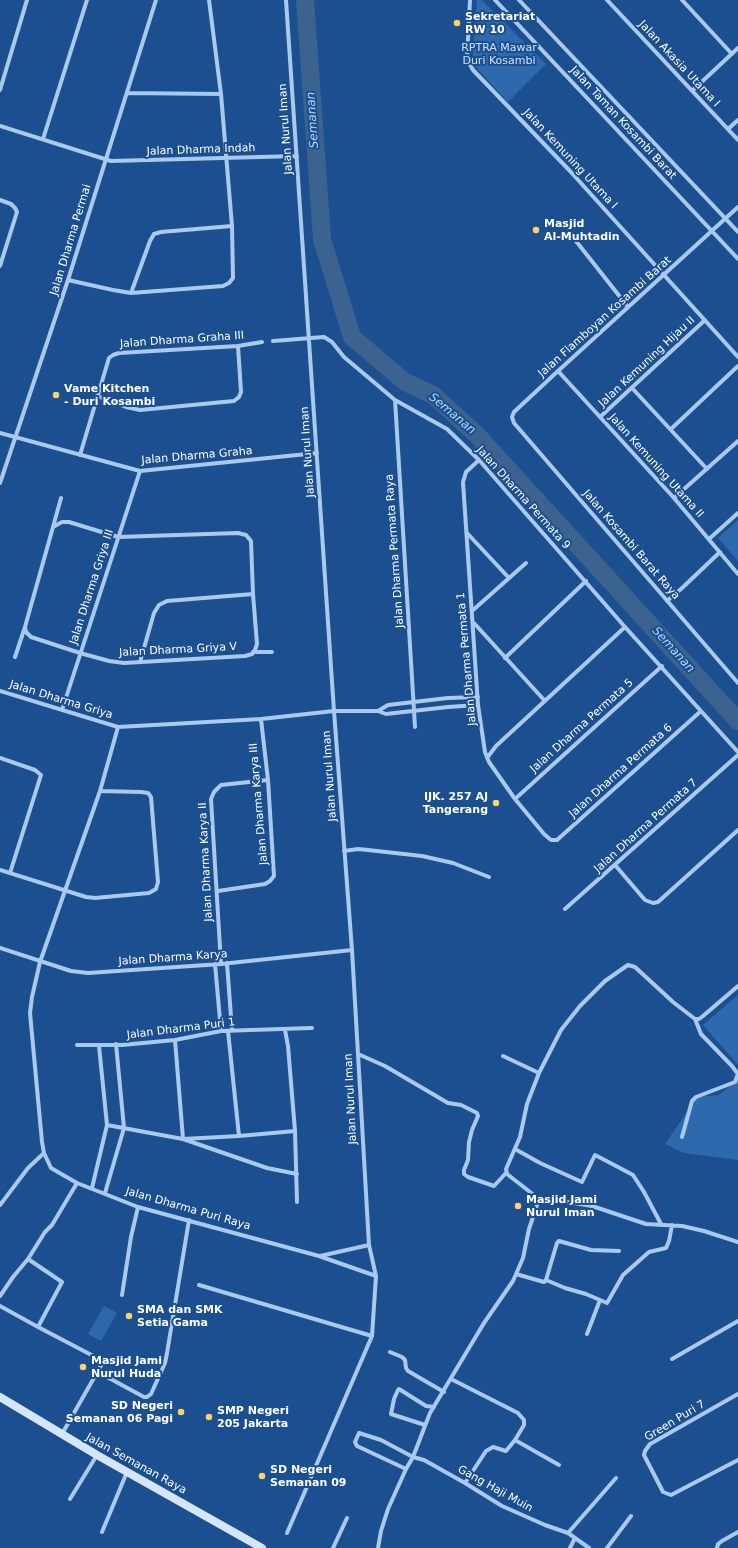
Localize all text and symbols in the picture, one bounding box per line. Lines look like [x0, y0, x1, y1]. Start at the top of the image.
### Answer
place label: Sekretariat RW 10 [465, 10, 535, 36]
marker: Sekretariat RW 10 [452, 18, 462, 28]
street label: Jalan Akasia Utama I [636, 18, 722, 110]
park label: RPTRA Mawar Duri Kosambi [461, 41, 537, 67]
street label: Jalan Taman Kosambi Barat [567, 64, 679, 182]
street label: Jalan Nurul Iman [276, 83, 296, 175]
water label: Semanan [304, 91, 322, 149]
street label: Jalan Kemuning Utama I [520, 106, 620, 212]
street label: Jalan Dharma Indah [146, 142, 256, 158]
street label: Jalan Dharma Permai [48, 183, 94, 297]
place label: Masjid Al-Muhtadin [544, 217, 620, 243]
marker: Masjid Al-Muhtadin [531, 225, 541, 235]
street label: Jalan Flamboyan Kosambi Barat [536, 254, 674, 380]
street label: Jalan Kemuning Hijau II [596, 314, 698, 410]
street label: Jalan Dharma Graha III [119, 329, 245, 351]
place label: Vame Kitchen - Duri Kosambi [64, 382, 155, 408]
marker: Vame Kitchen - Duri Kosambi [51, 390, 61, 400]
water label: Semanan [426, 390, 478, 438]
street label: Jalan Nurul Iman [298, 406, 318, 498]
street label: Jalan Kemuning Utama II [606, 411, 706, 521]
street label: Jalan Dharma Permata 9 [473, 444, 573, 552]
street label: Jalan Dharma Graha [141, 445, 253, 467]
street label: Jalan Dharma Permata Raya [383, 474, 407, 628]
street label: Jalan Kosambi Barat Raya [580, 487, 682, 603]
street label: Jalan Dharma Griya III [67, 528, 117, 646]
street label: Jalan Dharma Permata 1 [455, 592, 479, 726]
water label: Semanan [649, 624, 697, 676]
street label: Jalan Dharma Griya V [119, 640, 237, 660]
street label: Jalan Dharma Permata 5 [528, 676, 636, 776]
street label: Jalan Dharma Griya [8, 678, 114, 722]
street label: Jalan Dharma Permata 6 [567, 721, 675, 821]
street label: Jalan Nurul Iman [320, 730, 340, 822]
street label: Jalan Dharma Karya III [247, 742, 271, 866]
street label: Jalan Dharma Permata 7 [592, 776, 700, 876]
place label: IJK. 257 AJ Tangerang [423, 790, 488, 816]
marker: IJK. 257 AJ Tangerang [491, 798, 501, 808]
street label: Jalan Dharma Karya II [196, 802, 216, 922]
street label: Jalan Dharma Karya [118, 948, 228, 968]
street label: Jalan Dharma Puri 1 [126, 1016, 236, 1042]
street label: Jalan Nurul Iman [342, 1053, 360, 1145]
street label: Jalan Dharma Puri Raya [124, 1185, 252, 1233]
place label: Masjid Jami Nurul Iman [526, 1193, 597, 1219]
marker: Masjid Jami Nurul Iman [513, 1201, 523, 1211]
place label: SMA dan SMK Setia Gama [137, 1303, 223, 1329]
marker: SMA dan SMK Setia Gama [124, 1311, 134, 1321]
place label: Masjid Jami Nurul Huda [91, 1354, 162, 1380]
marker: Masjid Jami Nurul Huda [78, 1362, 88, 1372]
street label: Green Puri 7 [642, 1398, 708, 1444]
place label: SD Negeri Semanan 06 Pagi [66, 1399, 173, 1425]
place label: SMP Negeri 205 Jakarta [217, 1404, 289, 1430]
marker: SD Negeri Semanan 06 Pagi [176, 1407, 186, 1417]
marker: SMP Negeri 205 Jakarta [204, 1412, 214, 1422]
street label: Jalan Semanan Raya [83, 1431, 189, 1497]
place label: SD Negeri Semanan 09 [270, 1463, 346, 1489]
street label: Gang Haji Muin [455, 1463, 535, 1515]
marker: SD Negeri Semanan 09 [257, 1471, 267, 1481]

